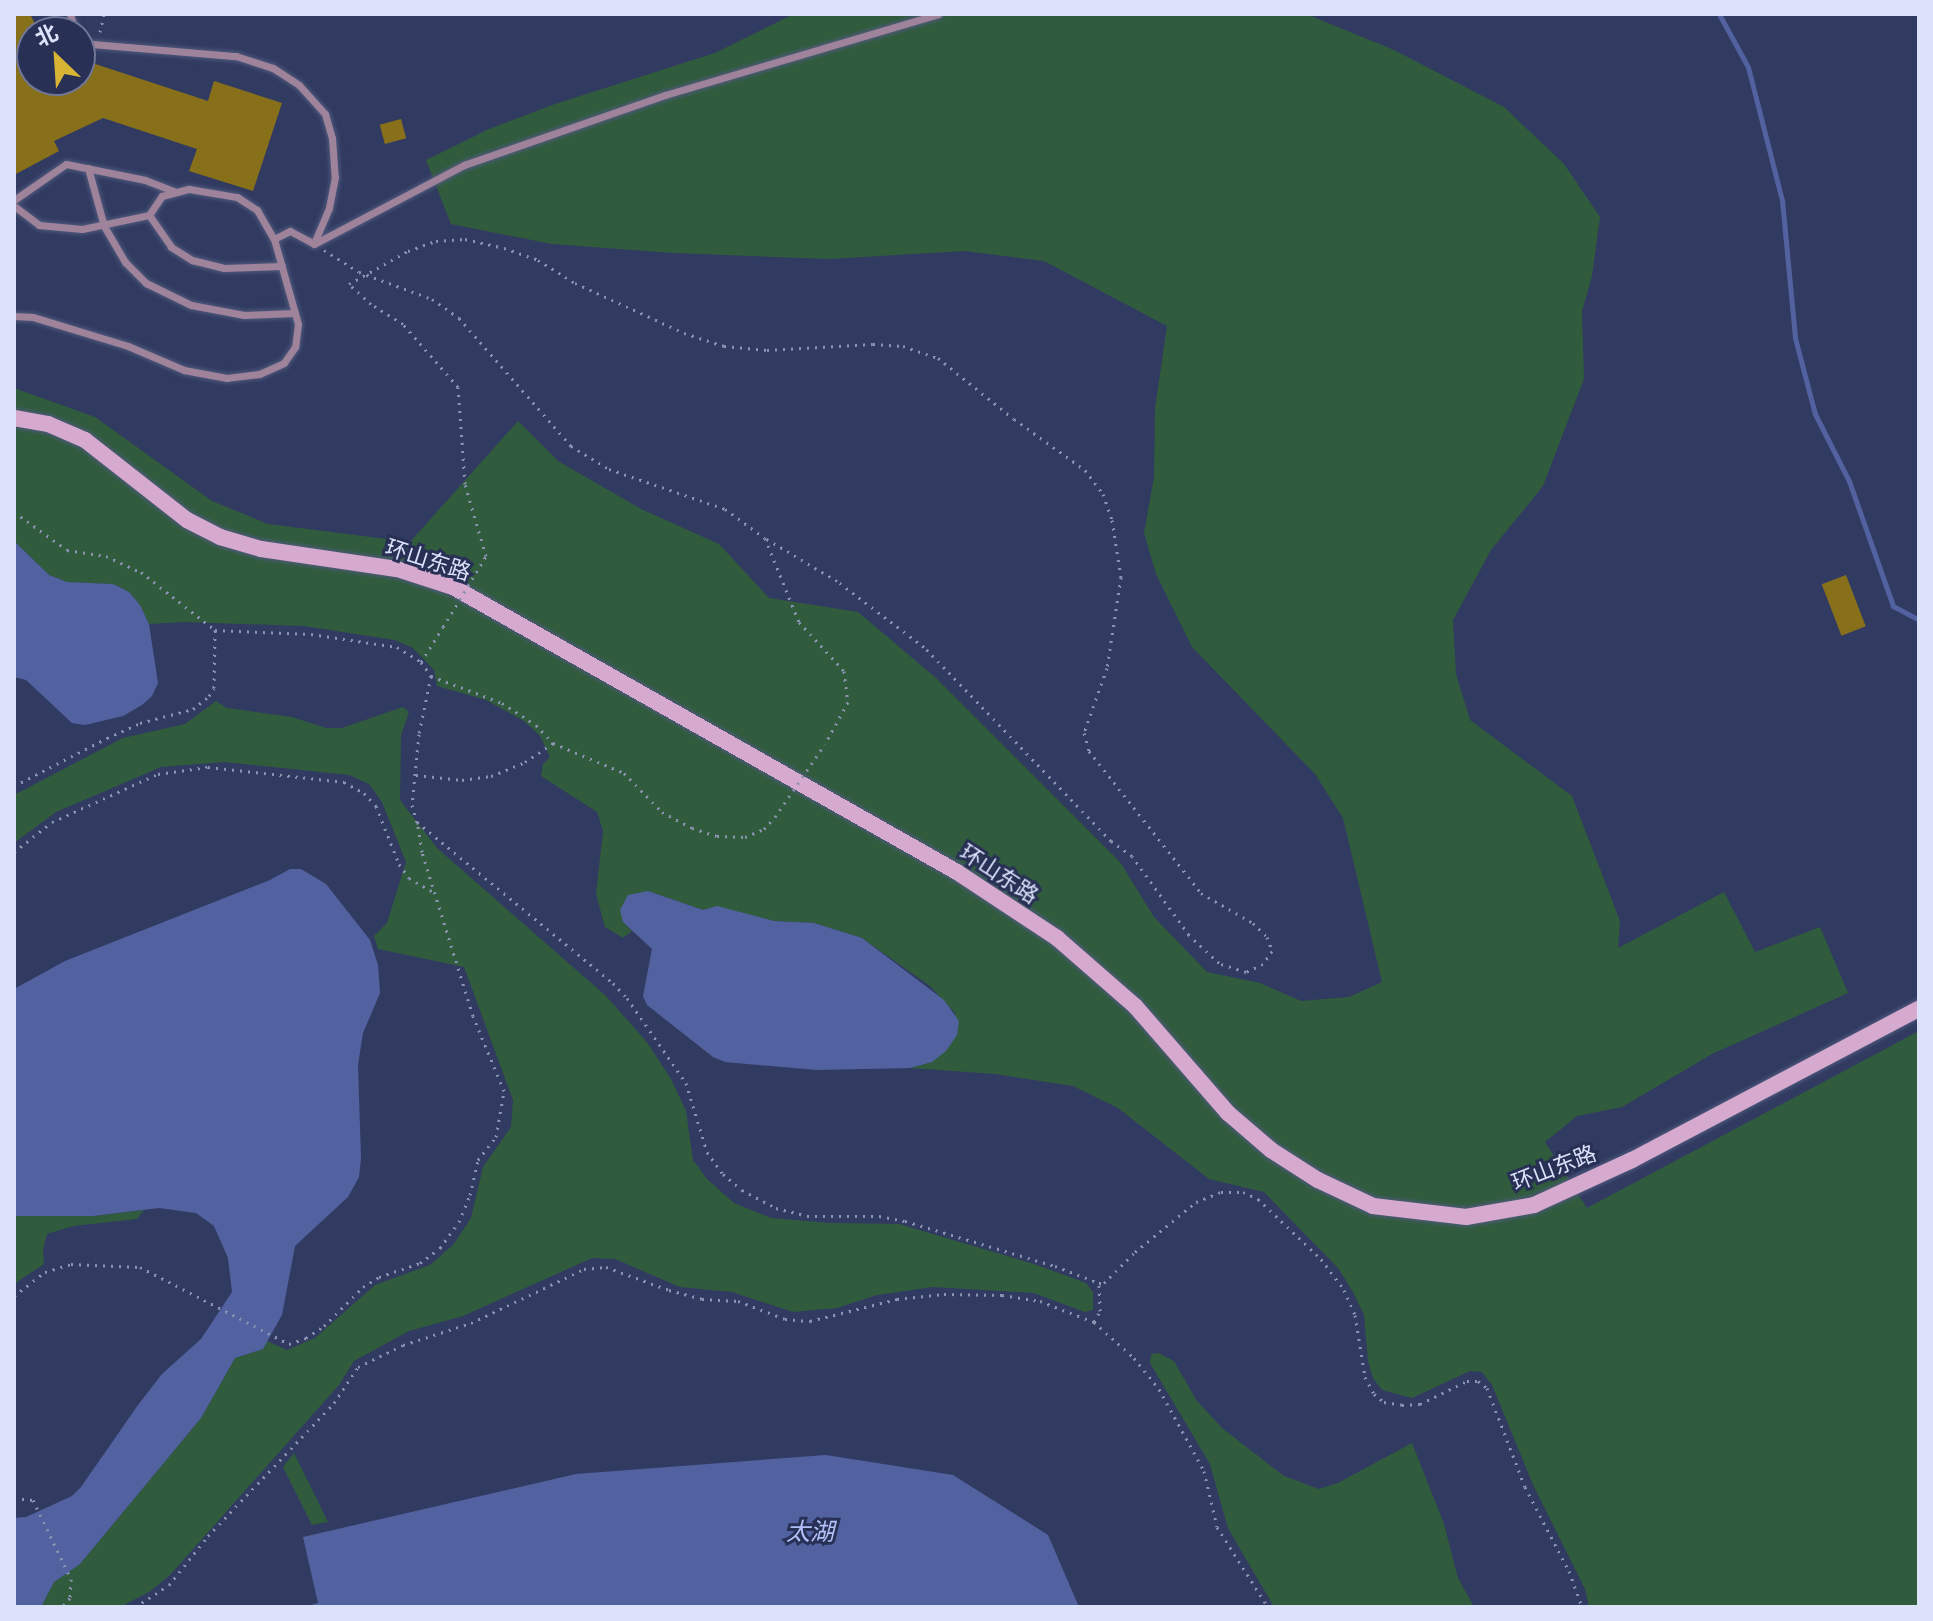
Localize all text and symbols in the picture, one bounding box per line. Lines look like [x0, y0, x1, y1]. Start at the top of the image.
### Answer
north arrow [16, 16, 96, 96]
text: 北 [31, 19, 62, 52]
street label: 环山东路 [382, 534, 474, 586]
street label: 环山东路 [955, 839, 1043, 909]
street label: 环山东路 [1508, 1140, 1600, 1196]
water label: 太湖 [786, 1518, 834, 1546]

